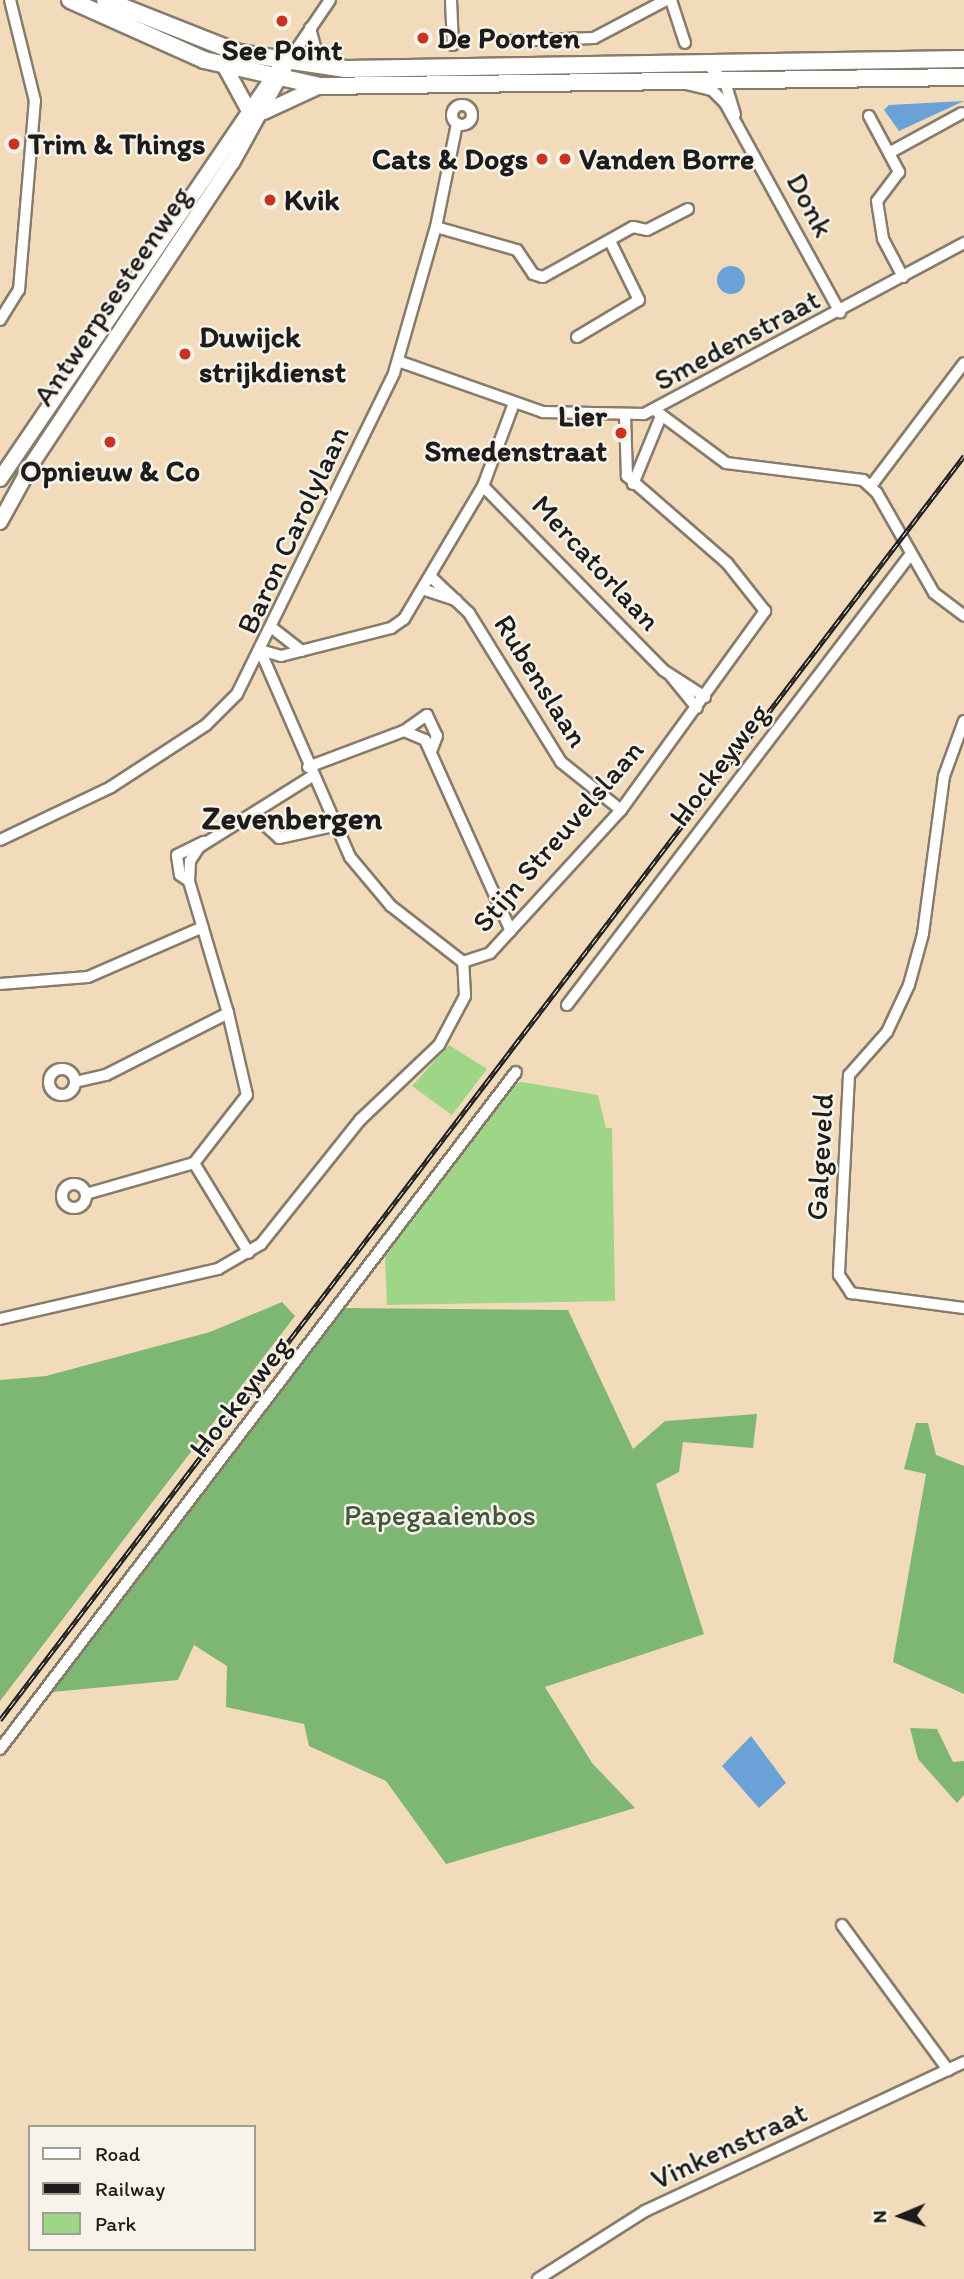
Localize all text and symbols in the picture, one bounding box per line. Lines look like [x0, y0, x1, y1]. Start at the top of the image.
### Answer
marker: See Point [274, 13, 290, 29]
place label: De Poorten [437, 20, 579, 56]
marker: De Poorten [415, 30, 431, 46]
place label: See Point [222, 32, 342, 68]
place label: Trim & Things [28, 126, 205, 162]
marker: Trim & Things [6, 136, 22, 152]
place label: Cats & Dogs [372, 141, 528, 177]
place label: Vanden Borre [579, 141, 754, 177]
marker: Cats & Dogs [534, 151, 550, 167]
marker: Vanden Borre [557, 151, 573, 167]
street label: Donk [778, 167, 842, 243]
street label: Antwerpsesteenweg [25, 179, 199, 413]
place label: Kvik [284, 182, 340, 218]
marker: Kvik [262, 192, 278, 208]
street label: Smedenstraat [648, 281, 826, 399]
place label: Duwijck strijkdienst [199, 319, 346, 390]
marker: Duwijck strijkdienst [177, 346, 193, 362]
place label: Lier Smedenstraat [424, 398, 607, 468]
street label: Baron Carolylaan [229, 420, 357, 640]
marker: Lier Smedenstraat [613, 425, 629, 441]
marker: Opnieuw & Co [102, 434, 118, 450]
place label: Opnieuw & Co [20, 453, 200, 489]
street label: Mercatorlaan [524, 488, 668, 638]
street label: Rubenslaan [486, 608, 596, 754]
street label: Hockeyweg [661, 697, 777, 833]
street label: Stijn Streuvelslaan [465, 732, 651, 940]
district label: Zevenbergen [202, 798, 382, 838]
street label: Galgeveld [799, 1093, 841, 1221]
street label: Hockeyweg [181, 1329, 299, 1465]
park label: Papegaaienbos [344, 1497, 536, 1533]
street label: Vinkenstraat [645, 2094, 813, 2198]
legend [28, 2125, 256, 2251]
text: Road [95, 2141, 140, 2166]
text: Railway [95, 2176, 165, 2201]
north arrow [866, 2181, 936, 2251]
text: N [868, 2210, 891, 2224]
text: Park [95, 2211, 136, 2236]

